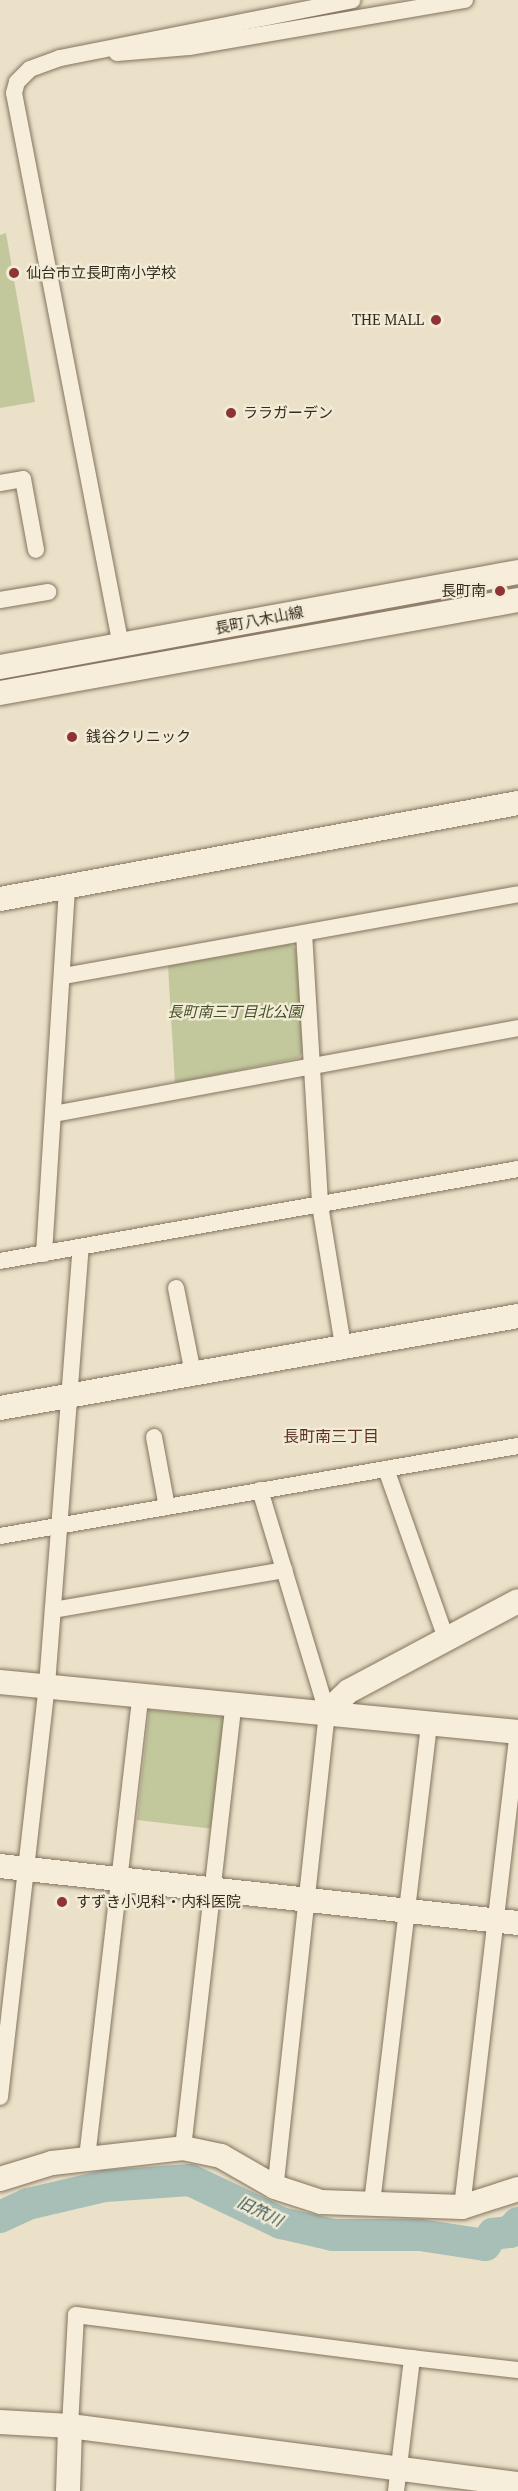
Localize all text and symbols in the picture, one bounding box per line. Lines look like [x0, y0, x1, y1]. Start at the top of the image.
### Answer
place label: 仙台市立長町南小学校 [26, 264, 176, 282]
marker: 仙台市立長町南小学校 [7, 266, 21, 280]
place label: THE MALL [352, 311, 424, 329]
marker: THE MALL [429, 313, 443, 327]
place label: ララガーデン [243, 404, 333, 422]
marker: ララガーデン [224, 406, 238, 420]
place label: 長町南 [441, 582, 486, 600]
marker: 長町南 [491, 582, 509, 600]
street label: 長町八木山線 [213, 603, 305, 637]
marker: 銭谷クリニック [63, 728, 81, 746]
place label: 銭谷クリニック [86, 728, 191, 746]
park label: 長町南三丁目北公園 [168, 1003, 302, 1021]
district label: 長町南三丁目 [283, 1426, 379, 1446]
marker: すずき小児科・内科医院 [53, 1893, 71, 1911]
place label: すずき小児科・内科医院 [76, 1893, 241, 1911]
water label: 旧笊川 [234, 2192, 286, 2230]

